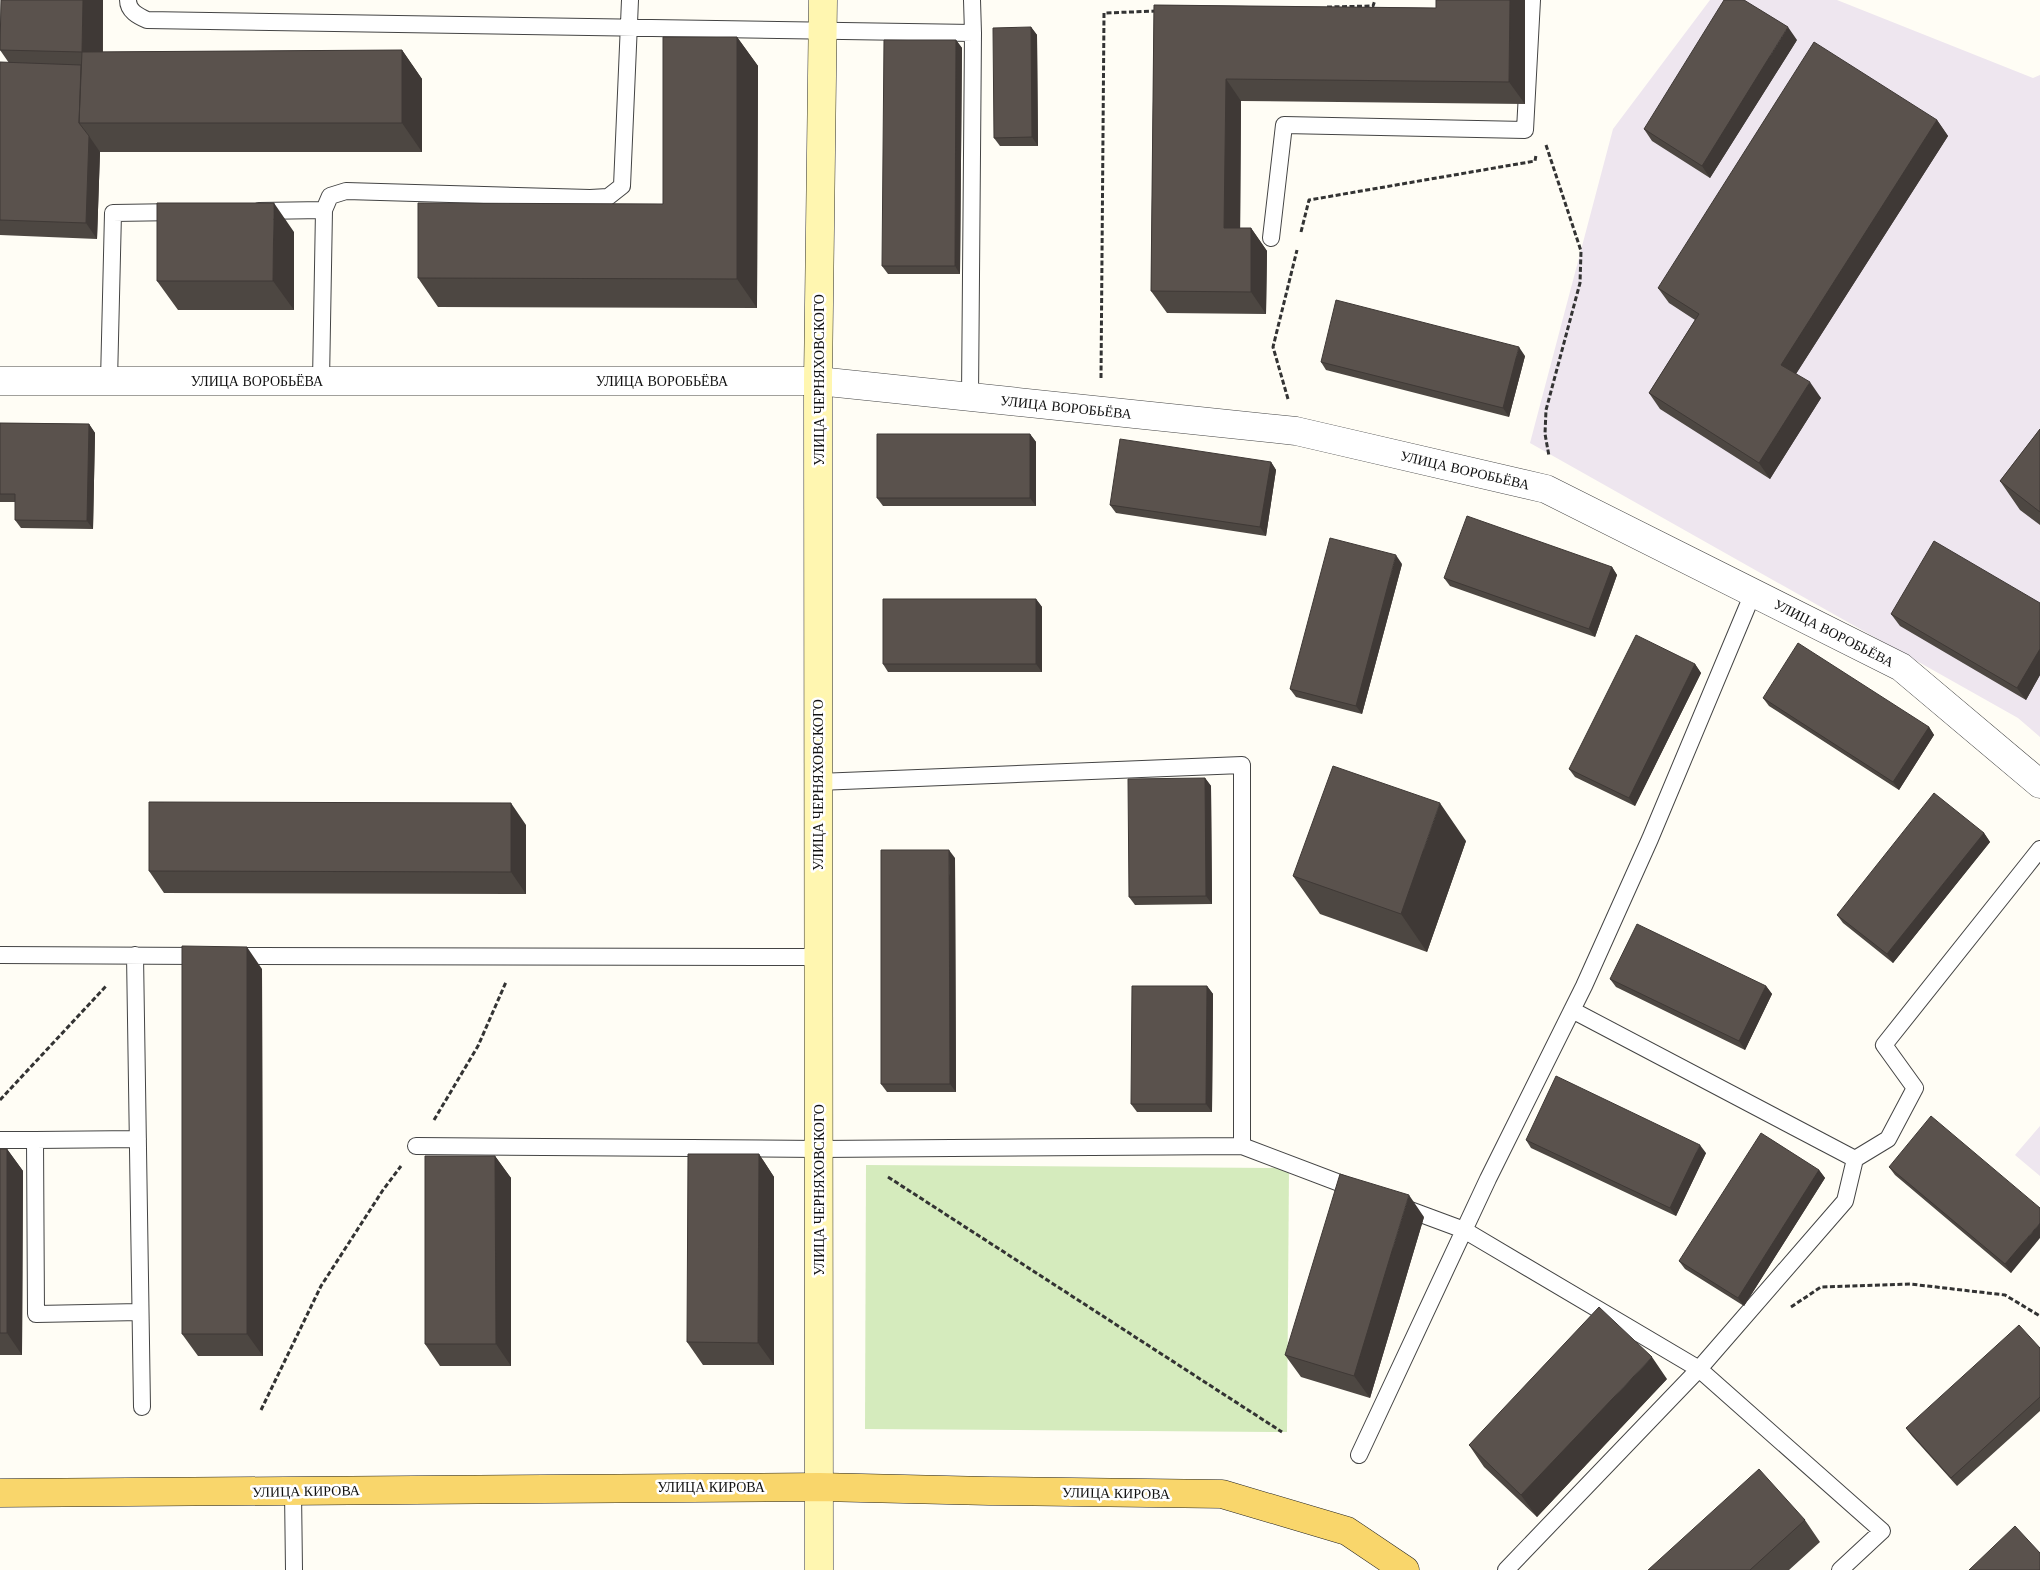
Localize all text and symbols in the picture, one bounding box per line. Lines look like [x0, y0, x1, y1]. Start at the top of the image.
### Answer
street label: УЛИЦА ЧЕРНЯХОВСКОГО [812, 294, 827, 466]
street label: УЛИЦА ВОРОБЬЁВА [191, 373, 324, 389]
street label: УЛИЦА ВОРОБЬЁВА [596, 373, 729, 389]
street label: УЛИЦА ВОРОБЬЁВА [999, 392, 1134, 422]
street label: УЛИЦА ВОРОБЬЁВА [1399, 447, 1532, 493]
street label: УЛИЦА ВОРОБЬЁВА [1771, 596, 1897, 671]
street label: УЛИЦА ЧЕРНЯХОВСКОГО [811, 699, 826, 871]
street label: УЛИЦА ЧЕРНЯХОВСКОГО [812, 1104, 827, 1276]
street label: УЛИЦА КИРОВА [657, 1480, 766, 1495]
street label: УЛИЦА КИРОВА [252, 1483, 361, 1500]
street label: УЛИЦА КИРОВА [1062, 1485, 1171, 1502]

